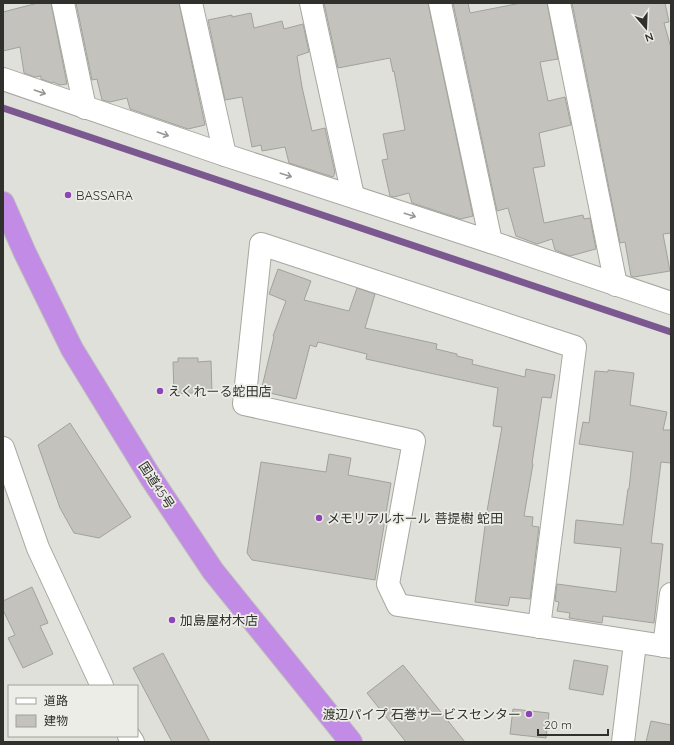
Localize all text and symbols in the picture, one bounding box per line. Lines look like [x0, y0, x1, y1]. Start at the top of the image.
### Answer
north arrow [626, 8, 666, 48]
text: N [643, 30, 655, 45]
one-way arrow [33, 88, 45, 96]
one-way arrow [156, 131, 169, 138]
one-way arrow [280, 172, 293, 179]
place label: BASSARA [76, 187, 134, 203]
marker: BASSARA [63, 190, 73, 200]
one-way arrow [403, 212, 416, 219]
place label: えくれーる蛇田店 [168, 383, 272, 399]
marker: えくれーる蛇田店 [155, 386, 165, 396]
street label: 国道45号 [136, 458, 178, 512]
place label: メモリアルホール 菩提樹 蛇田 [327, 510, 503, 526]
marker: メモリアルホール 菩提樹 蛇田 [314, 513, 324, 523]
place label: 加島屋材木店 [180, 612, 258, 628]
marker: 加島屋材木店 [167, 615, 177, 625]
legend [8, 685, 138, 737]
text: 道路 [44, 693, 68, 708]
place label: 渡辺パイプ 石巻サービスセンター [322, 706, 521, 722]
marker: 渡辺パイプ 石巻サービスセンター [524, 709, 534, 719]
scale bar [538, 711, 608, 737]
text: 建物 [44, 713, 68, 728]
text: 20 m [544, 717, 572, 732]

